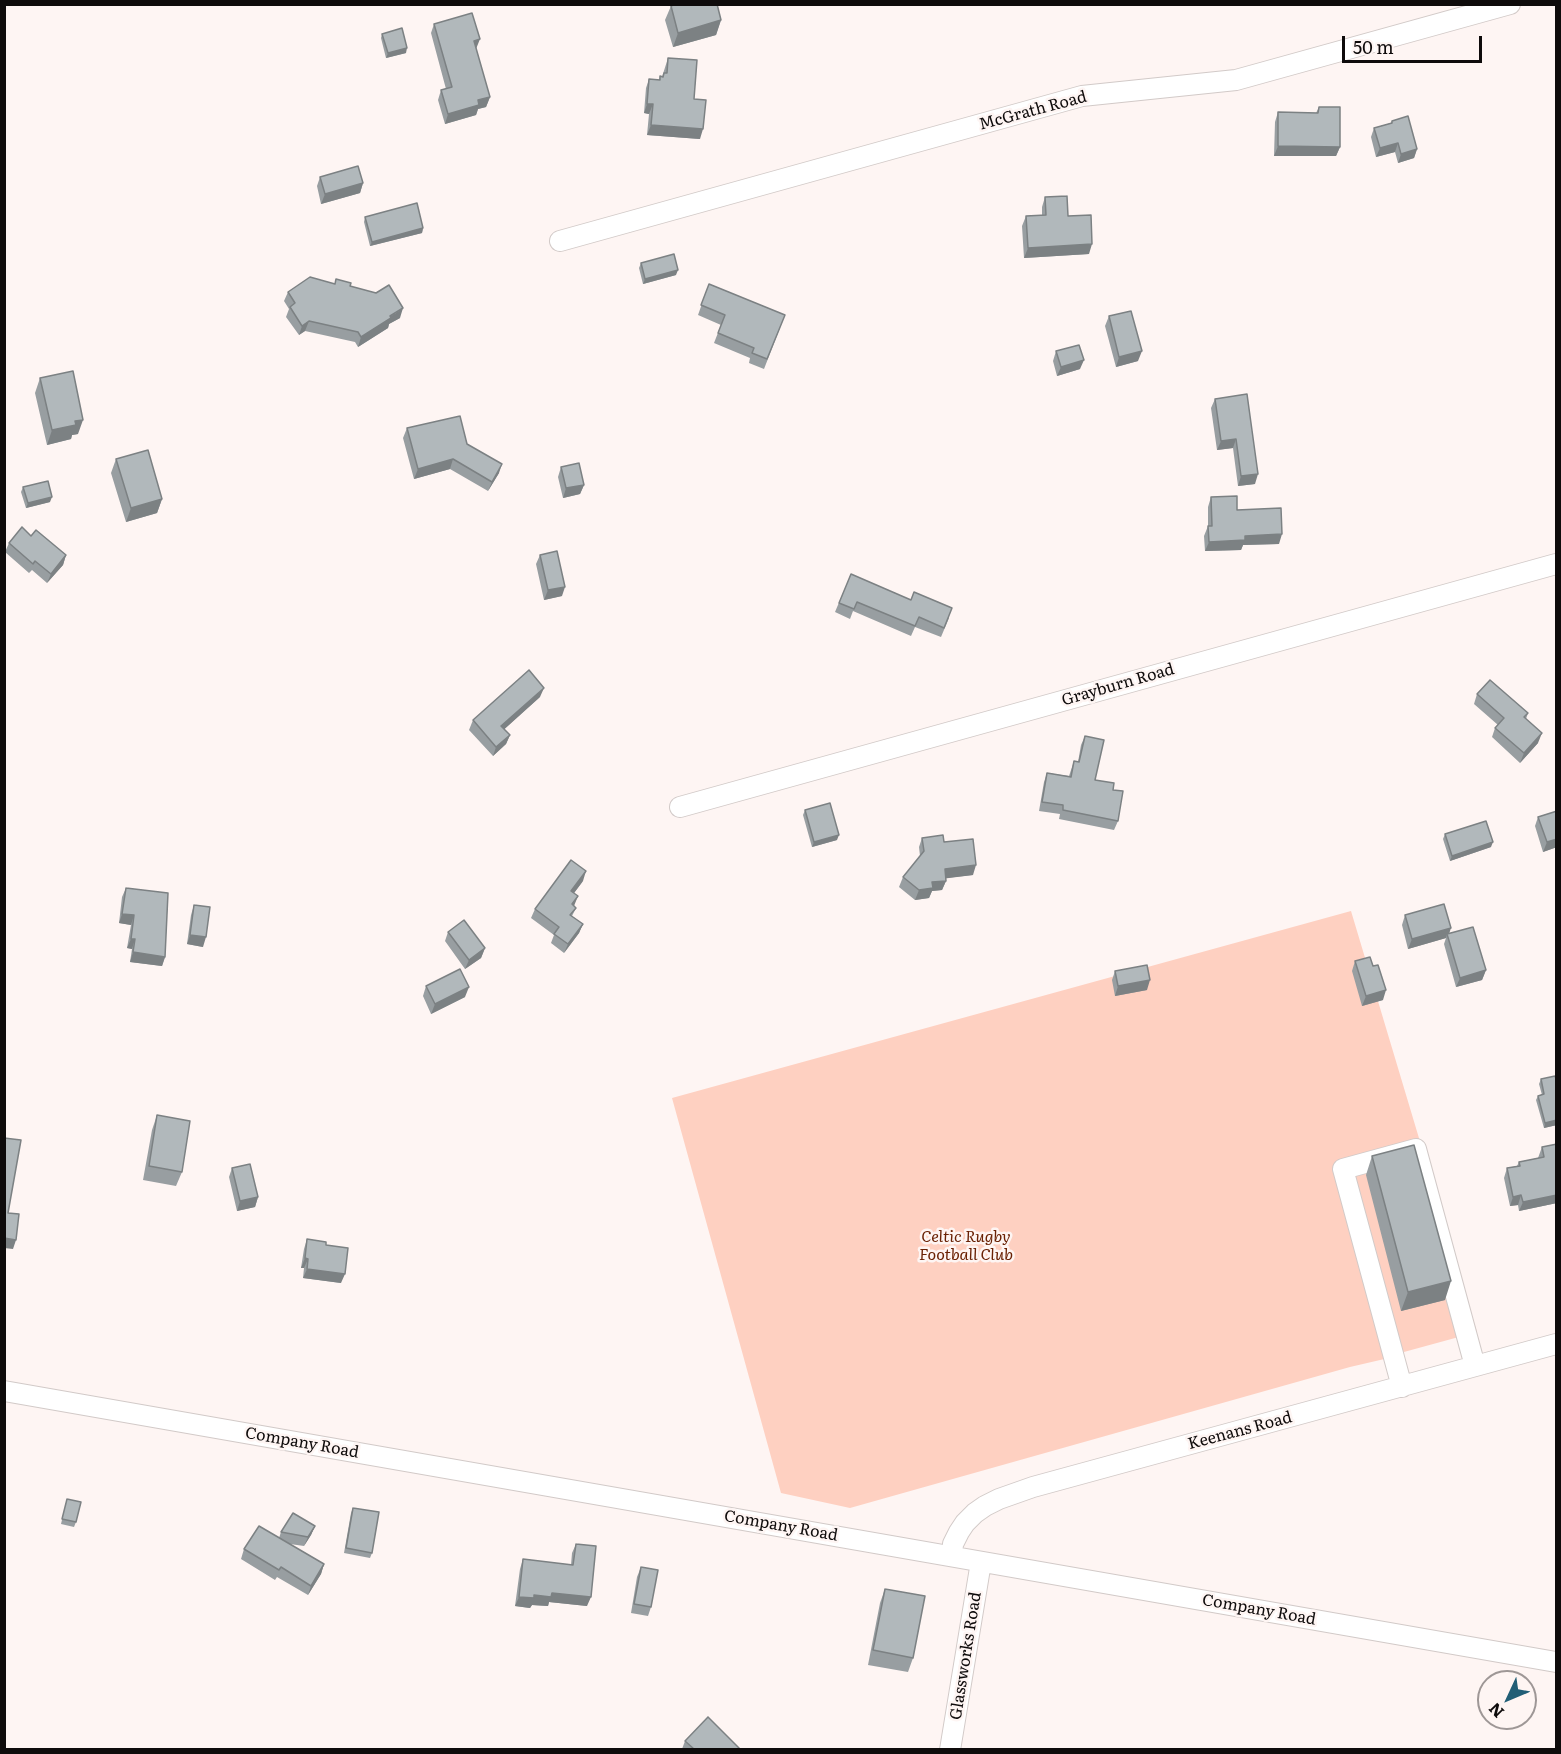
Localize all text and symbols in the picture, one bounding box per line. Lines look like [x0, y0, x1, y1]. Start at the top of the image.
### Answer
scale bar [1345, 24, 1484, 62]
text: 50 m [1353, 33, 1394, 60]
street label: McGrath Road [977, 87, 1089, 135]
street label: Grayburn Road [1060, 660, 1176, 710]
park label: Celtic Rugby Football Club [919, 1227, 1013, 1265]
street label: Keenans Road [1186, 1408, 1294, 1454]
street label: Company Road [244, 1424, 360, 1462]
street label: Company Road [723, 1507, 839, 1545]
street label: Glassworks Road [946, 1591, 986, 1721]
street label: Company Road [1201, 1591, 1317, 1629]
north arrow [1477, 1670, 1537, 1730]
text: N [1482, 1698, 1509, 1724]

